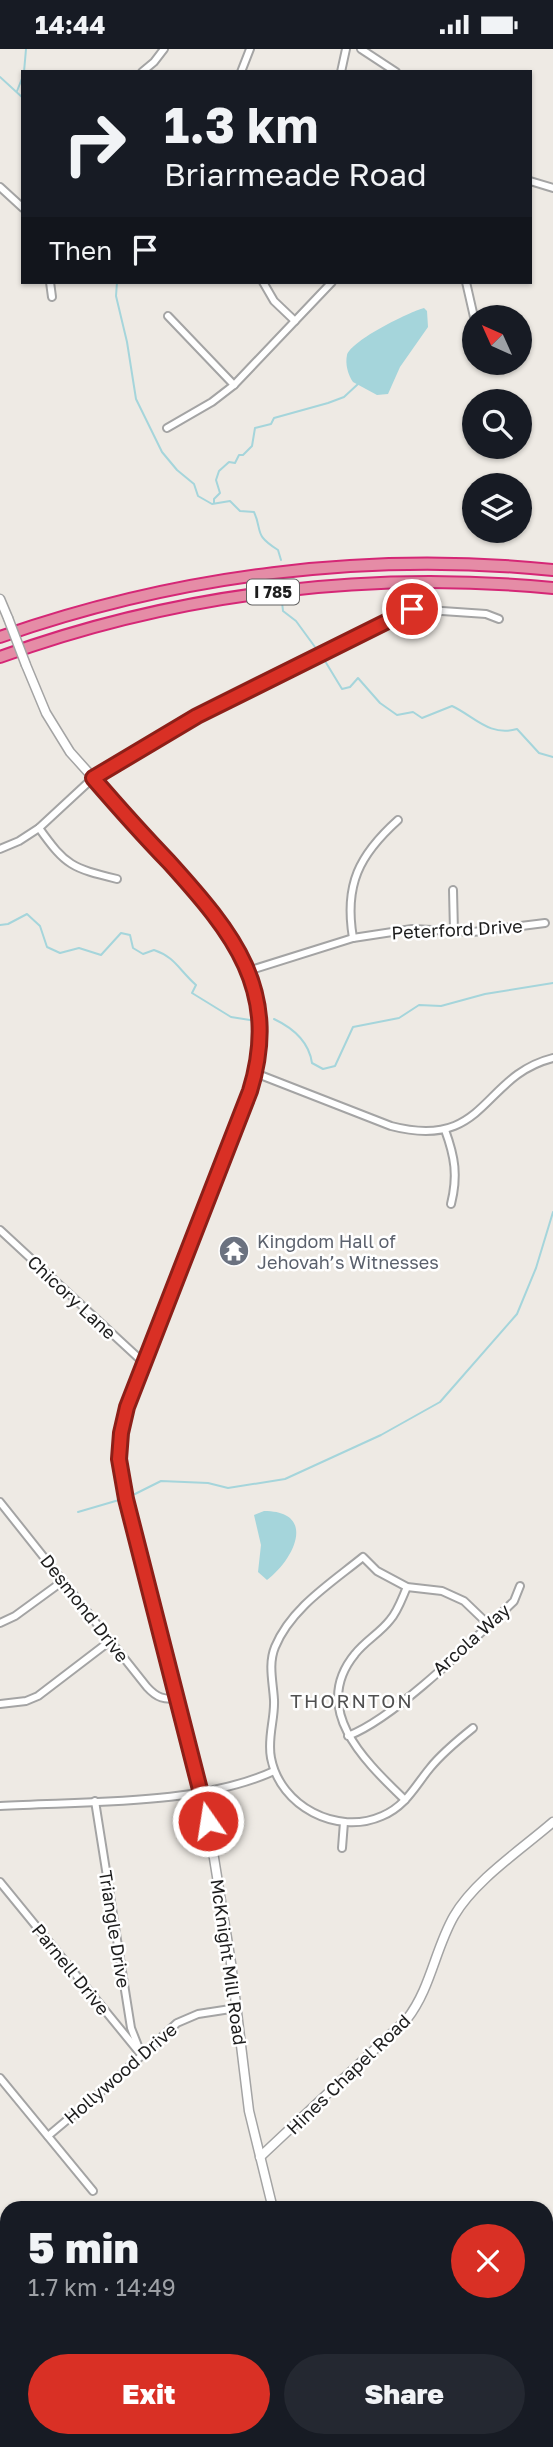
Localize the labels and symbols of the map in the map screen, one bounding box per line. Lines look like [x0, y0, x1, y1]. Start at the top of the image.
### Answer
north arrow [462, 305, 532, 375]
road number: I 785 [247, 579, 299, 605]
pin [382, 579, 442, 639]
street label: Peterford Drive [391, 915, 523, 943]
place label: Kingdom Hall of Jehovah’s Witnesses [257, 1230, 439, 1273]
temple icon: Kingdom Hall of Jehovah’s Witnesses [217, 1234, 251, 1268]
street label: Chicory Lane [23, 1250, 121, 1344]
street label: Desmond Drive [36, 1550, 134, 1666]
street label: Arcola Way [428, 1599, 514, 1679]
district label: THORNTON [290, 1689, 414, 1712]
position arrow [171, 1784, 245, 1858]
street label: Triangle Drive [95, 1869, 135, 1989]
street label: McKnight Mill Road [206, 1877, 252, 2047]
street label: Parnell Drive [28, 1919, 114, 2019]
street label: Hines Chapel Road [282, 2009, 414, 2139]
street label: Hollywood Drive [59, 2018, 181, 2128]

